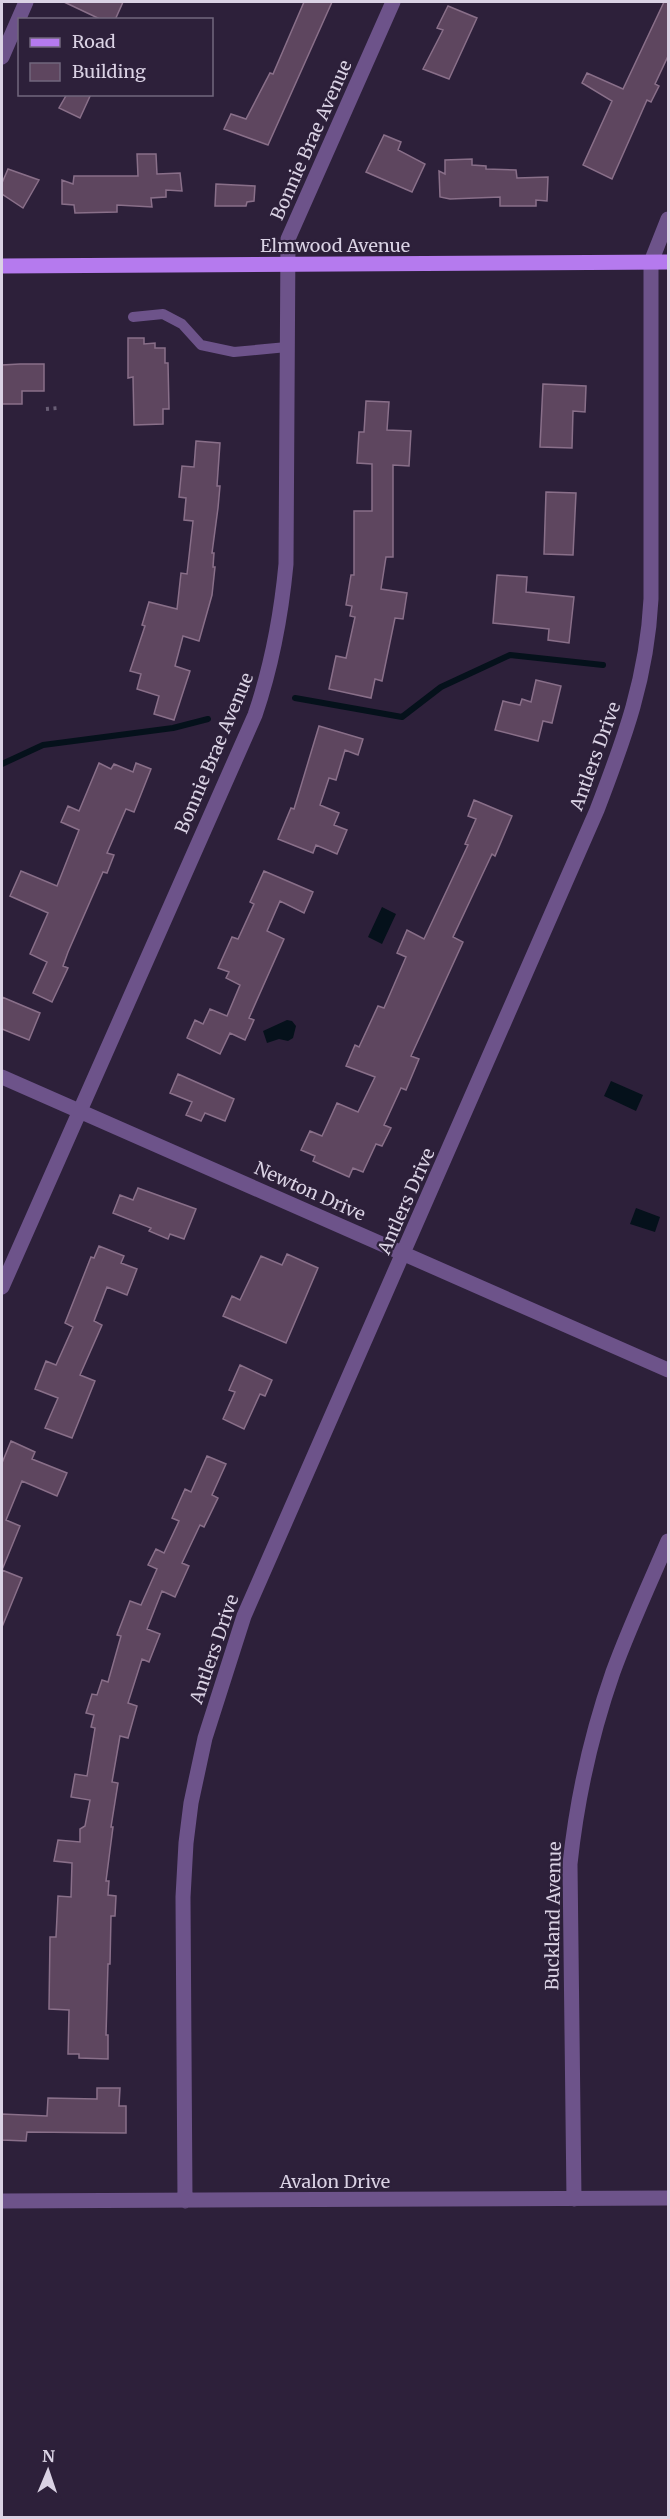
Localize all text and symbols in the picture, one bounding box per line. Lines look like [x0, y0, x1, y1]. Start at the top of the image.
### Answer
legend [18, 18, 213, 96]
text: Road [72, 30, 116, 53]
street label: Bonnie Brae Avenue [265, 56, 357, 224]
text: Building [72, 60, 146, 83]
street label: Elmwood Avenue [260, 234, 410, 257]
street label: Bonnie Brae Avenue [170, 669, 258, 837]
street label: Antlers Drive [564, 698, 625, 814]
street label: Antlers Drive [372, 1144, 440, 1259]
street label: Newton Drive [251, 1156, 369, 1226]
street label: Antlers Drive [184, 1591, 243, 1708]
street label: Buckland Avenue [540, 1841, 566, 1991]
street label: Avalon Drive [279, 2170, 390, 2193]
north arrow [18, 2441, 78, 2501]
text: N [42, 2446, 56, 2466]

